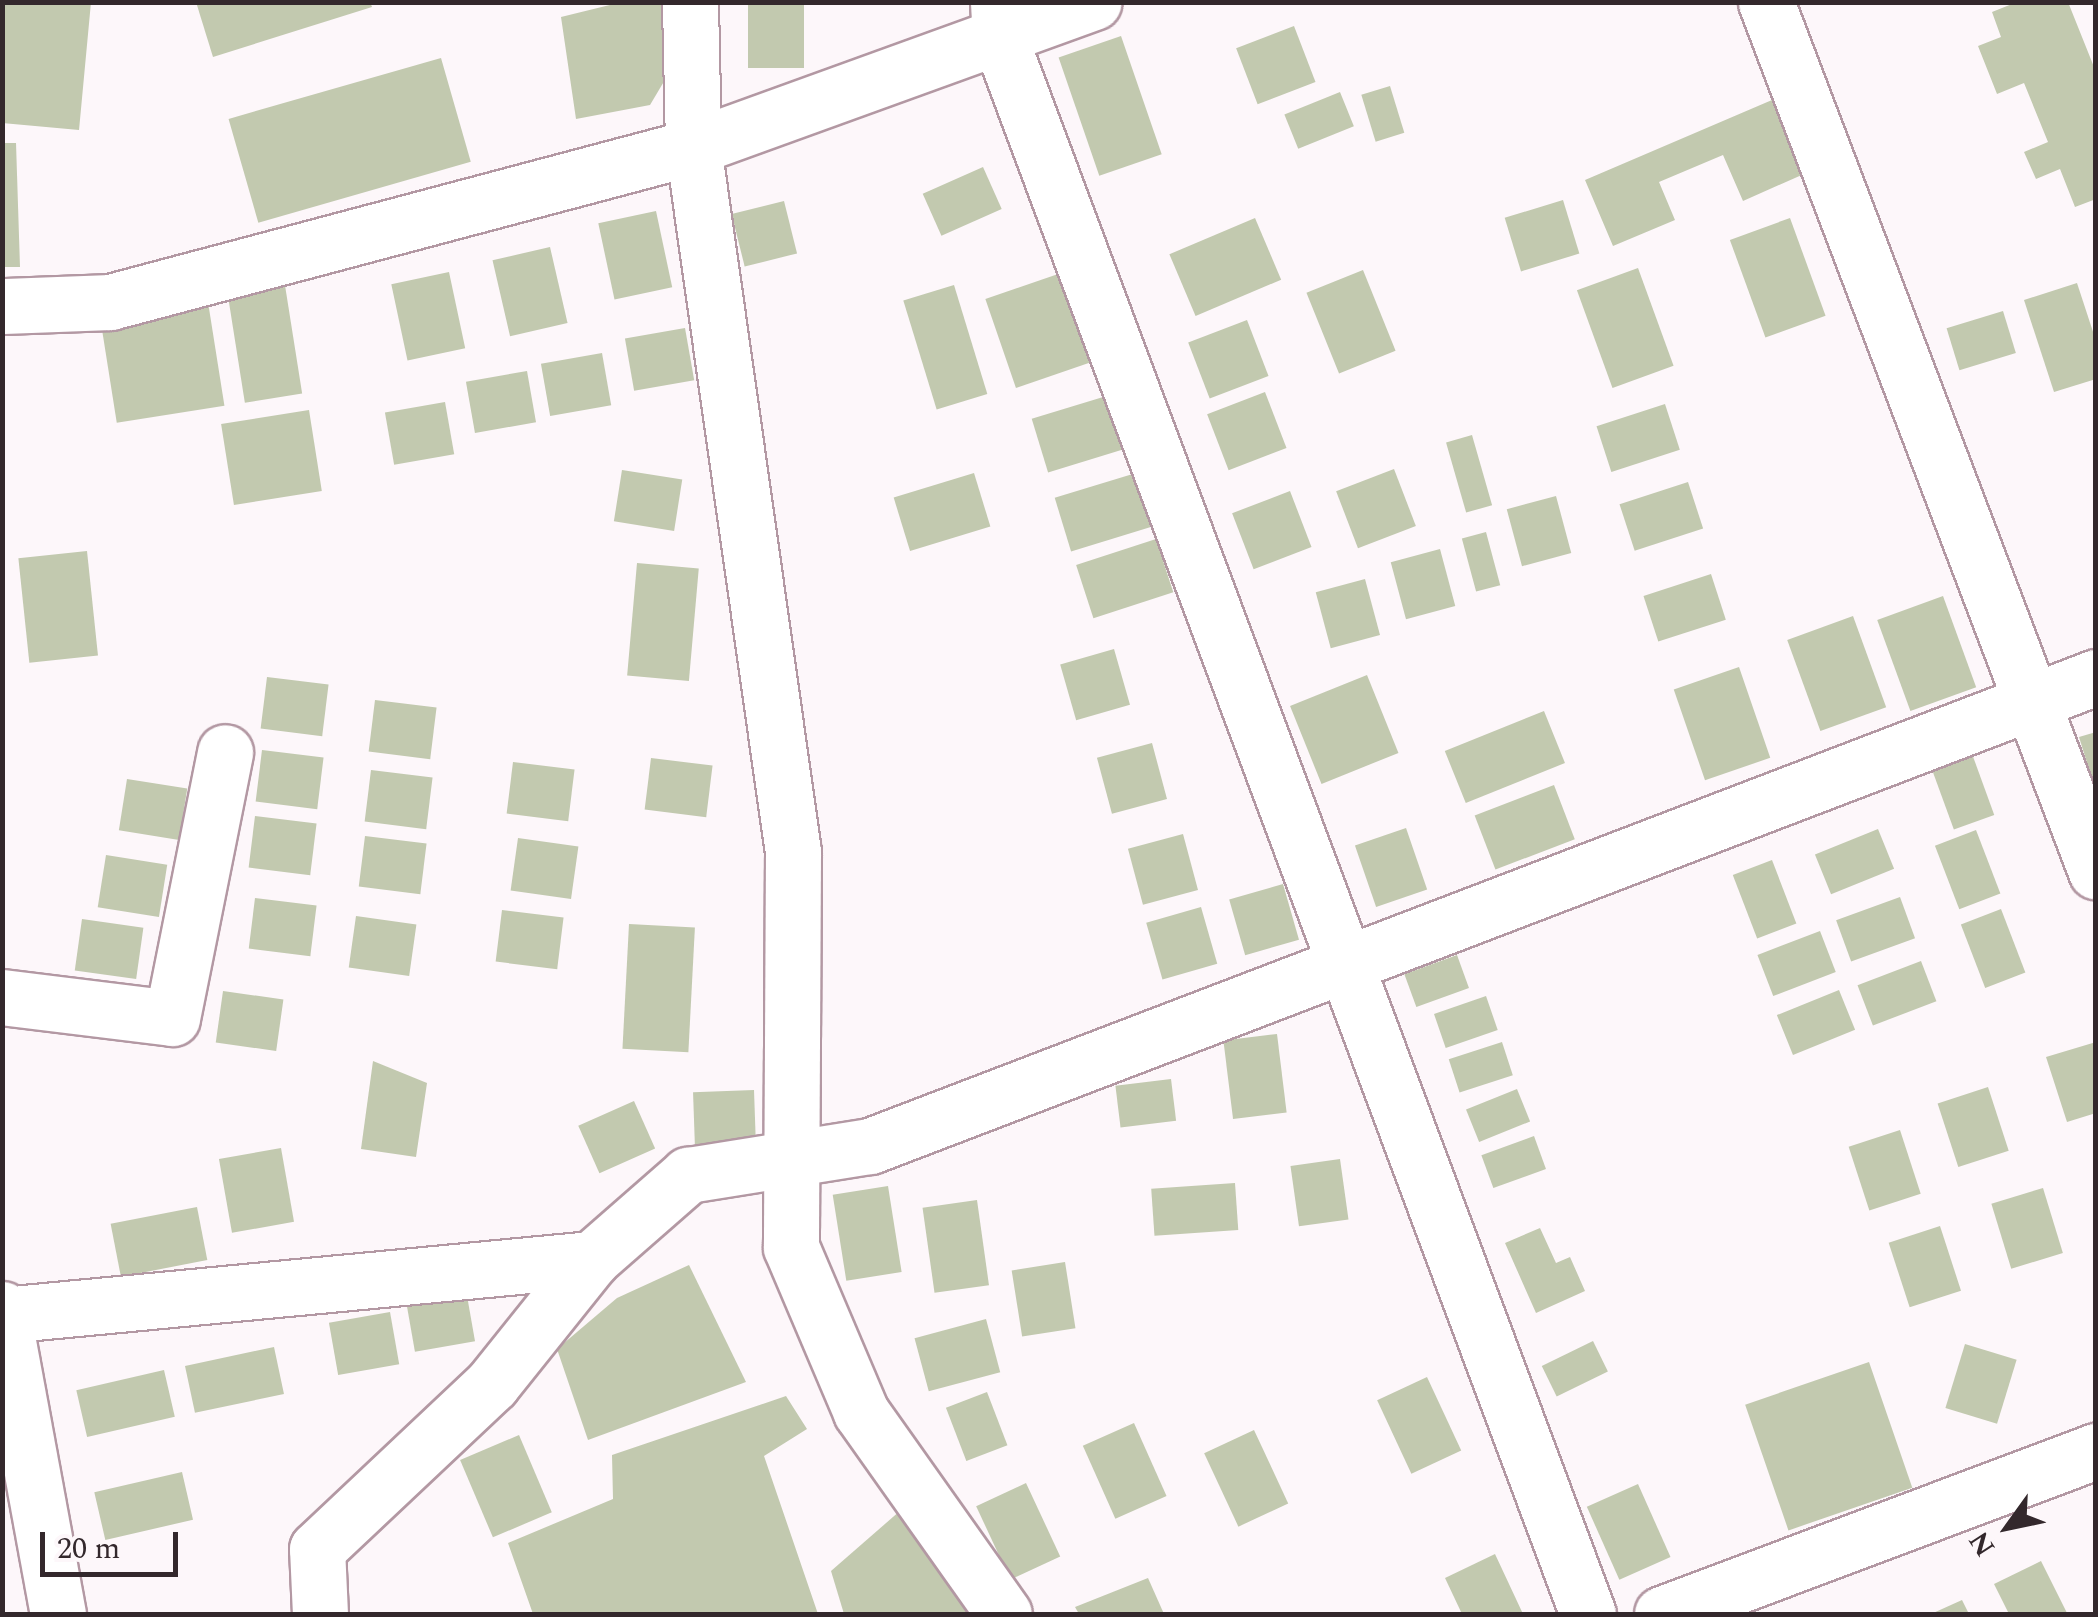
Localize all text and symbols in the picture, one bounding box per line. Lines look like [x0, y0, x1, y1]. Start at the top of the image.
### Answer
north arrow [1958, 1477, 2058, 1577]
scale bar [45, 1512, 182, 1574]
text: N [1958, 1522, 2007, 1565]
text: 20 m [57, 1526, 120, 1572]

